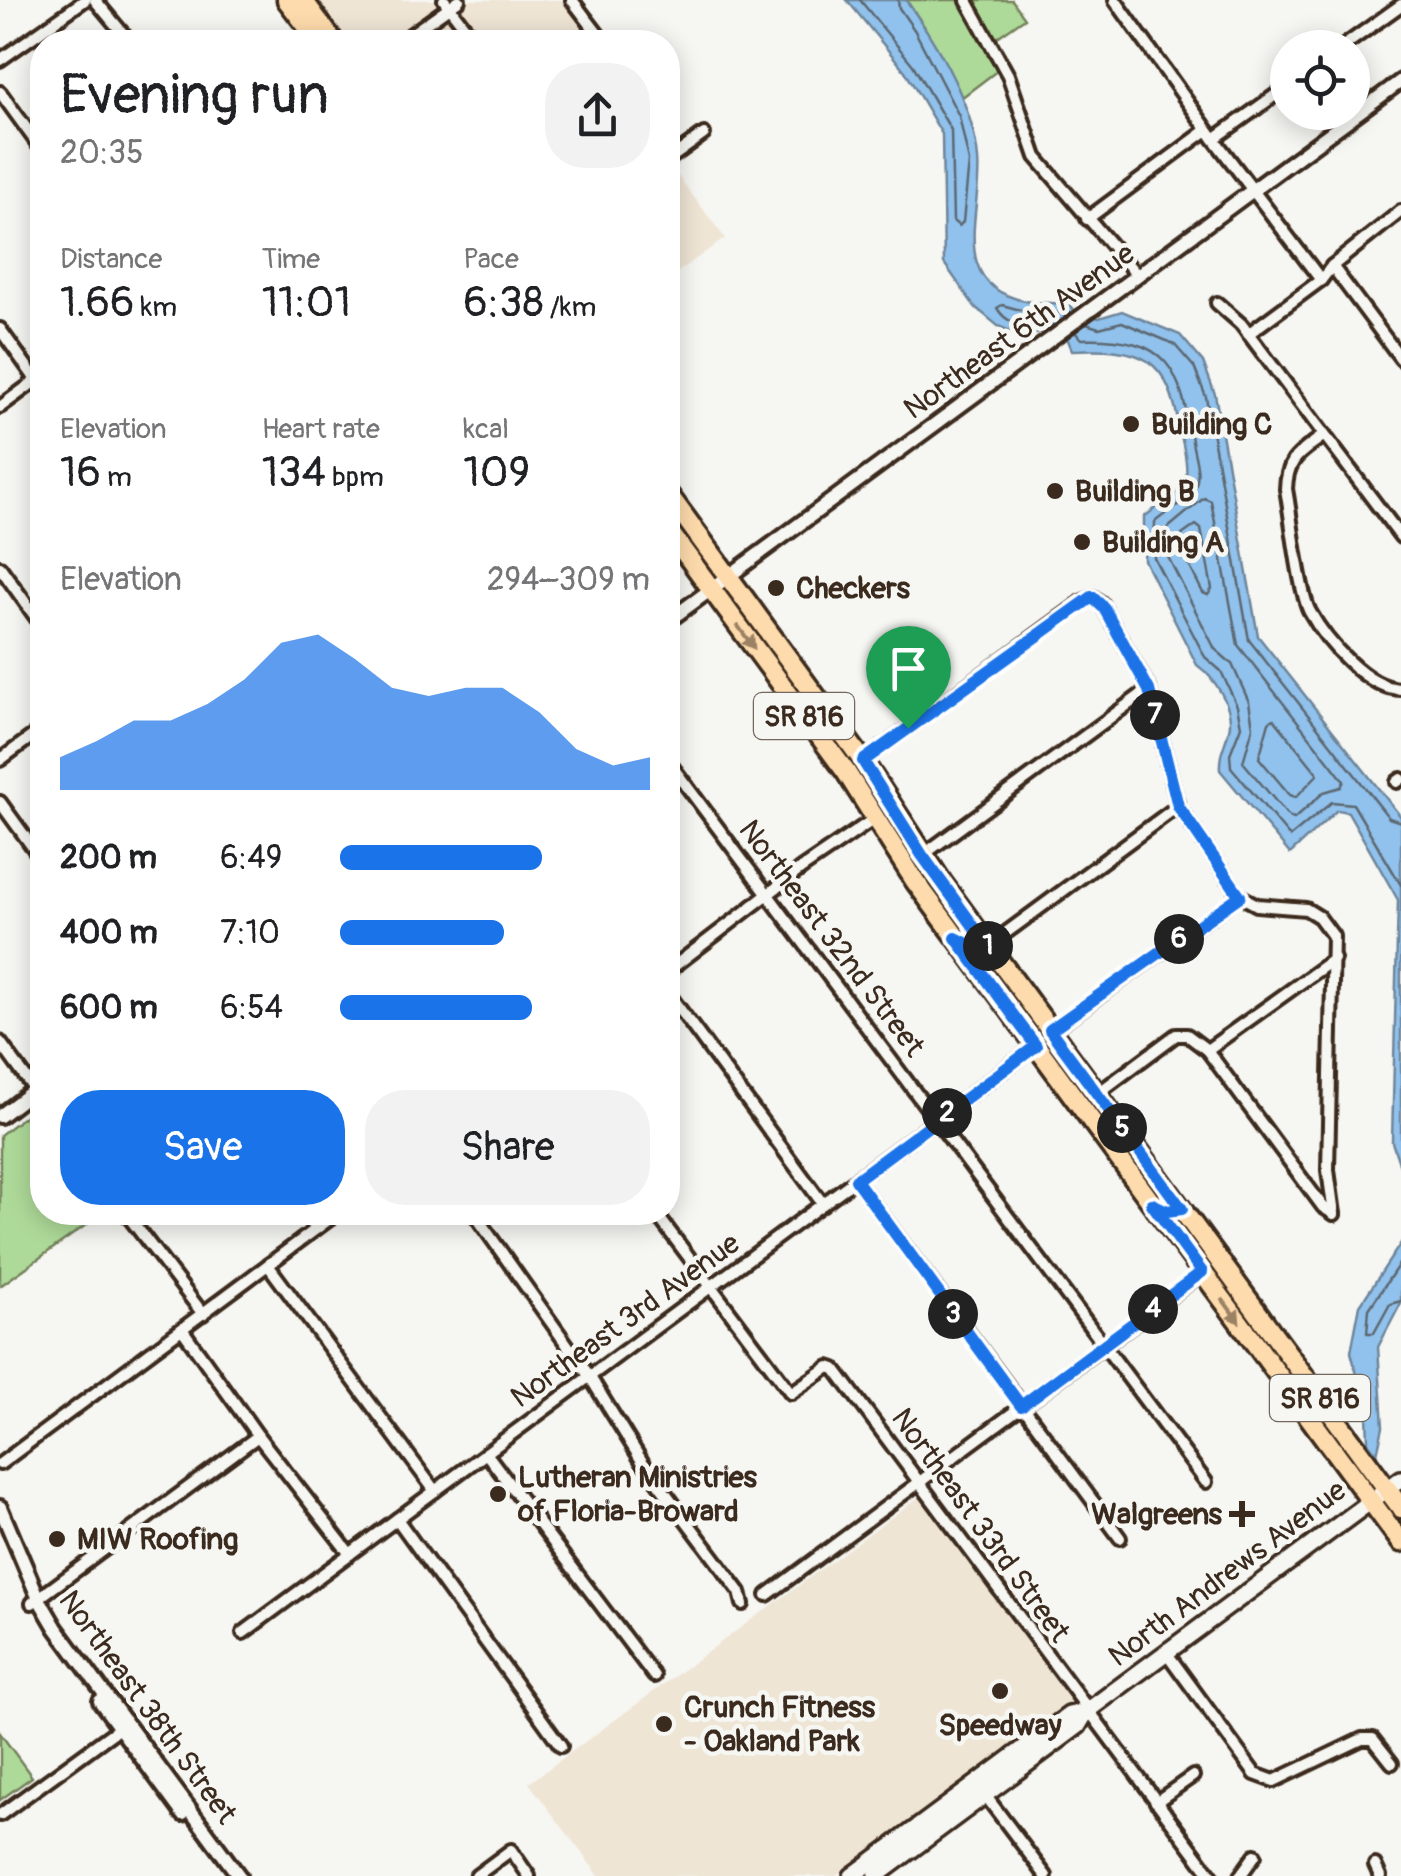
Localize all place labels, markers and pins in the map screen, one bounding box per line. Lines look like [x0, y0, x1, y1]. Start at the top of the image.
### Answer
place label: Building C [1151, 406, 1272, 443]
marker: Building C [1120, 413, 1142, 435]
place label: Building B [1075, 473, 1195, 510]
marker: Building B [1044, 480, 1066, 502]
place label: Building A [1102, 524, 1225, 561]
marker: Building A [1071, 531, 1093, 553]
place label: Checkers [796, 570, 911, 607]
marker: Checkers [765, 577, 787, 599]
pin [866, 626, 951, 729]
pin: 7 [1130, 690, 1180, 740]
pin: 6 [1154, 914, 1204, 964]
pin: 1 [963, 921, 1013, 971]
pin: 2 [922, 1088, 972, 1138]
pin: 5 [1097, 1103, 1147, 1153]
pin: 4 [1128, 1284, 1178, 1334]
pin: 3 [928, 1289, 978, 1339]
place label: Lutheran Ministries of Floria-Broward [517, 1459, 758, 1530]
marker: Lutheran Ministries of Floria-Broward [487, 1483, 509, 1505]
place label: Walgreens [1091, 1496, 1223, 1533]
marker: Walgreens [1231, 1503, 1253, 1525]
place label: MIW Roofing [77, 1521, 238, 1558]
marker: MIW Roofing [46, 1528, 68, 1550]
marker: Speedway [989, 1680, 1011, 1702]
place label: Crunch Fitness - Oakland Park [684, 1689, 876, 1760]
place label: Speedway [939, 1707, 1062, 1744]
marker: Crunch Fitness - Oakland Park [653, 1713, 675, 1735]

